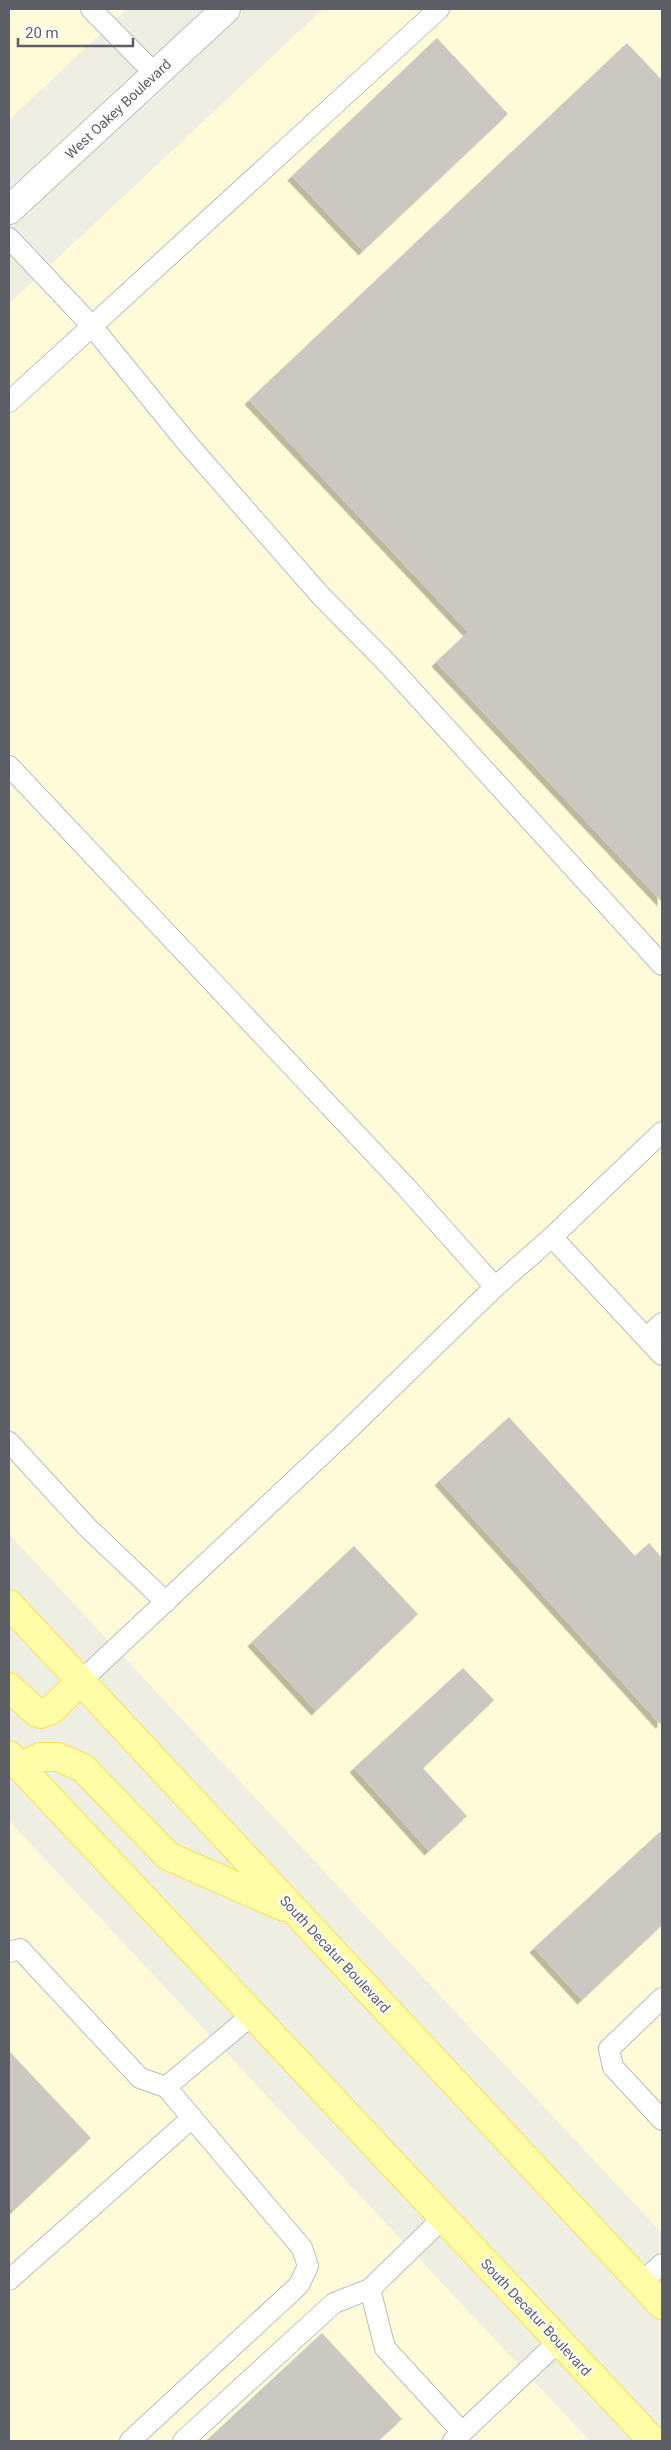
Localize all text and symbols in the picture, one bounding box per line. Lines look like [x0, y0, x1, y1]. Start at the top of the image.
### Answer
scale bar [18, 15, 132, 47]
text: 20 m [25, 24, 59, 42]
street label: West Oakey Boulevard [62, 56, 174, 162]
street label: South Decatur Boulevard [277, 1892, 393, 2016]
street label: South Decatur Boulevard [478, 2255, 594, 2379]

